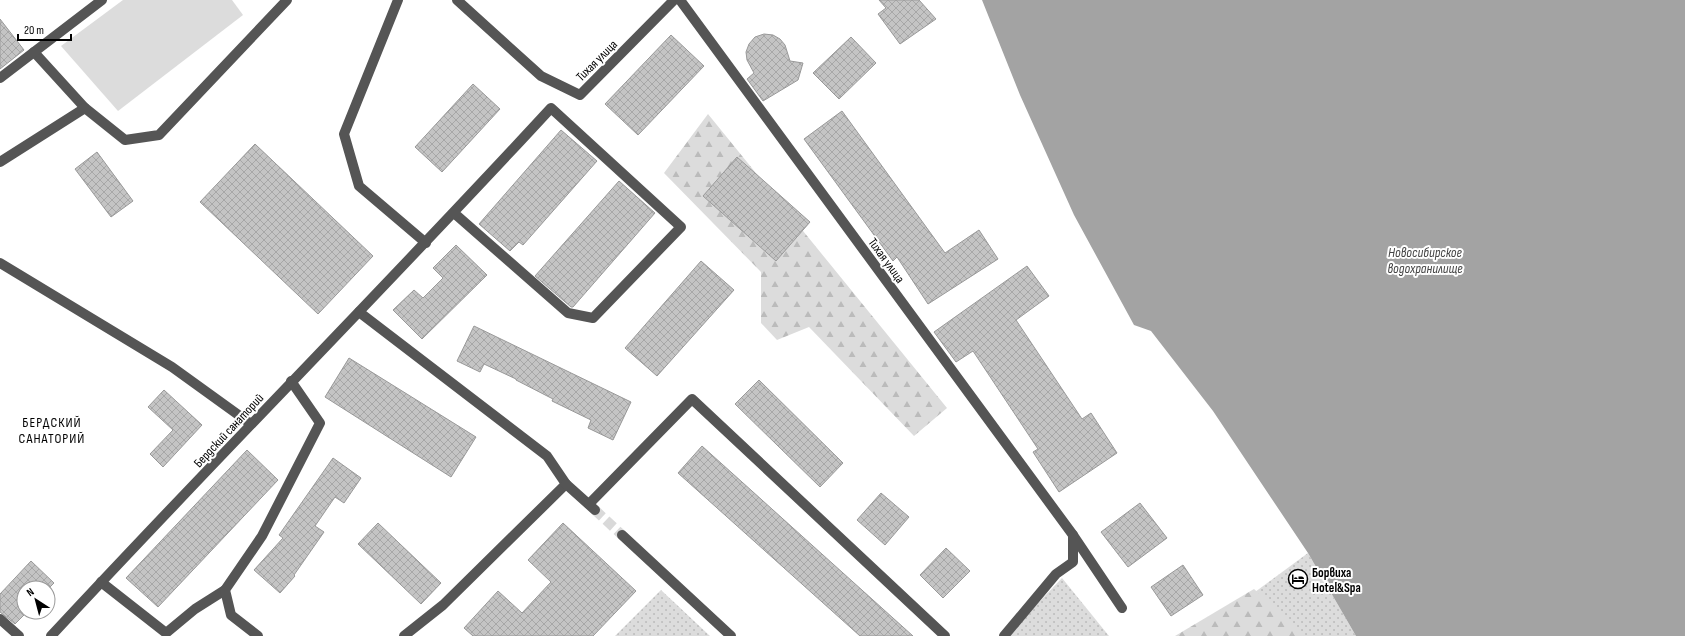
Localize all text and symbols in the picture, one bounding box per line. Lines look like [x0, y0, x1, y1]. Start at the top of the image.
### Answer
scale bar [18, 16, 71, 42]
text: 20 m [24, 23, 44, 38]
street label: Тихая улица [573, 37, 621, 85]
street label: Тихая улица [864, 235, 908, 286]
water label: Новосибирское водохранилище [1387, 244, 1463, 277]
street label: Бердский санаторий [190, 390, 267, 471]
district label: БЕРДСКИЙ САНАТОРИЙ [19, 414, 85, 447]
place label: Борвиха Hotel&Spa [1312, 565, 1361, 596]
hotel icon: Борвиха Hotel&Spa [1287, 568, 1309, 590]
north arrow [16, 580, 56, 620]
text: N [24, 585, 37, 599]

